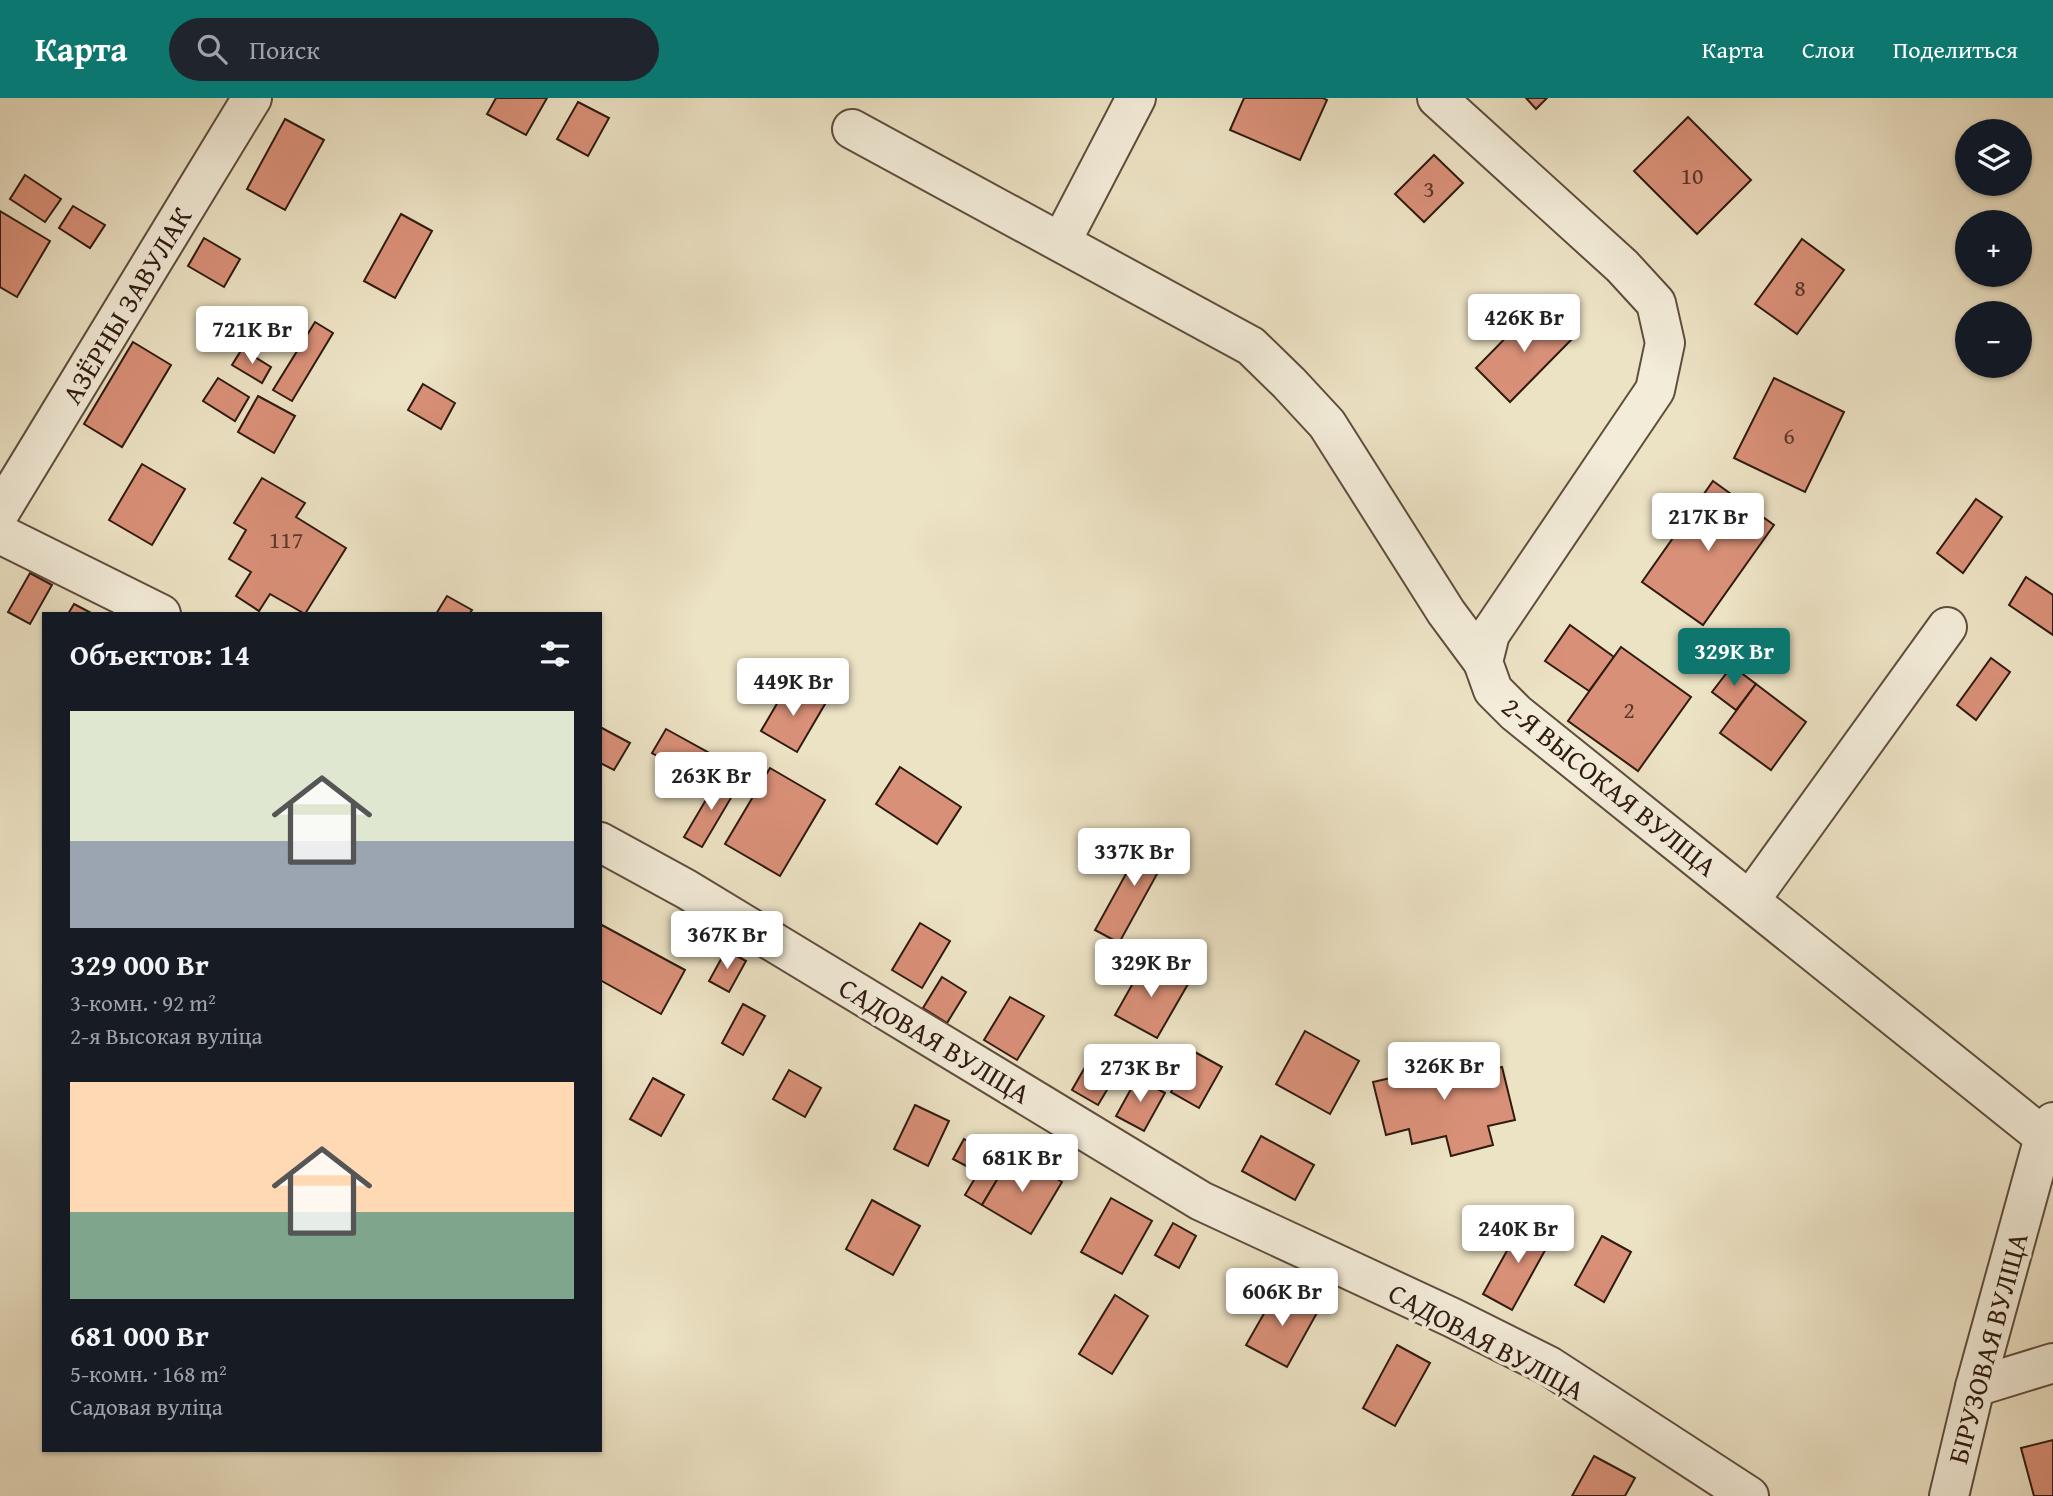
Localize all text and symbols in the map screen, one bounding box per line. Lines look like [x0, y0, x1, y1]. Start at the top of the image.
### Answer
search box [169, 18, 659, 81]
text: Карта [35, 25, 127, 73]
icon: search [193, 30, 231, 68]
text: Поиск [249, 30, 320, 69]
text: Карта [1702, 32, 1764, 67]
text: Слои [1802, 32, 1855, 67]
text: Поделиться [1893, 32, 2018, 67]
map controls [1955, 119, 2032, 378]
button: layers [1955, 119, 2032, 196]
house number: 10 [1680, 158, 1704, 193]
house number: 3 [1423, 171, 1435, 206]
street label: АЗЁРНЫ ЗАВУЛАК [51, 199, 201, 411]
button: + [1955, 210, 2032, 287]
house number: 8 [1794, 270, 1806, 305]
pin: 426K Br [1459, 294, 1589, 354]
text: 426K Br [1484, 300, 1564, 333]
button: − [1955, 301, 2032, 378]
pin: 721K Br [187, 306, 317, 366]
text: 721K Br [212, 312, 292, 345]
house number: 6 [1783, 418, 1795, 453]
pin: 217K Br [1643, 494, 1773, 553]
text: 217K Br [1668, 499, 1748, 532]
house number: 117 [269, 522, 303, 557]
pin: 329K Br [1669, 628, 1799, 688]
text: Объектов: 14 [70, 632, 250, 676]
text: 329K Br [1694, 634, 1774, 667]
icon: filters [536, 635, 574, 673]
pin: 449K Br [728, 658, 858, 718]
text: 449K Br [753, 664, 833, 697]
street label: 2-Я ВЫСОКАЯ ВУЛІЦА [1494, 686, 1726, 886]
house number: 2 [1623, 692, 1635, 727]
pin: 263K Br [646, 752, 776, 812]
icon: home [259, 757, 385, 883]
text: 263K Br [671, 758, 751, 791]
pin: 337K Br [1069, 828, 1199, 888]
text: 337K Br [1094, 834, 1174, 867]
pin: 367K Br [662, 912, 792, 971]
text: 367K Br [687, 917, 767, 950]
pin: 329K Br [1086, 940, 1216, 999]
text: 329 000 Br [70, 942, 209, 986]
text: 329K Br [1111, 945, 1191, 978]
street label: САДОВАЯ ВУЛІЦА [831, 967, 1039, 1113]
text: 3-комн. · 92 m² [70, 986, 216, 1019]
text: 2-я Высокая вуліца [70, 1019, 263, 1052]
pin: 326K Br [1379, 1042, 1509, 1102]
pin: 273K Br [1075, 1044, 1205, 1104]
text: 326K Br [1404, 1048, 1484, 1081]
text: 273K Br [1100, 1050, 1180, 1083]
icon: home [259, 1128, 385, 1254]
pin: 681K Br [957, 1134, 1087, 1194]
text: 681K Br [982, 1140, 1062, 1173]
pin: 240K Br [1453, 1206, 1583, 1265]
text: 240K Br [1478, 1211, 1558, 1244]
street label: БІРУЗОВАЯ ВУЛІЦА [1936, 1228, 2038, 1468]
pin: 606K Br [1217, 1268, 1347, 1328]
street label: САДОВАЯ ВУЛІЦА [1382, 1272, 1592, 1410]
text: 606K Br [1242, 1274, 1322, 1307]
text: 681 000 Br [70, 1313, 209, 1357]
text: 5-комн. · 168 m² [70, 1357, 227, 1390]
text: Садовая вуліца [70, 1390, 223, 1423]

